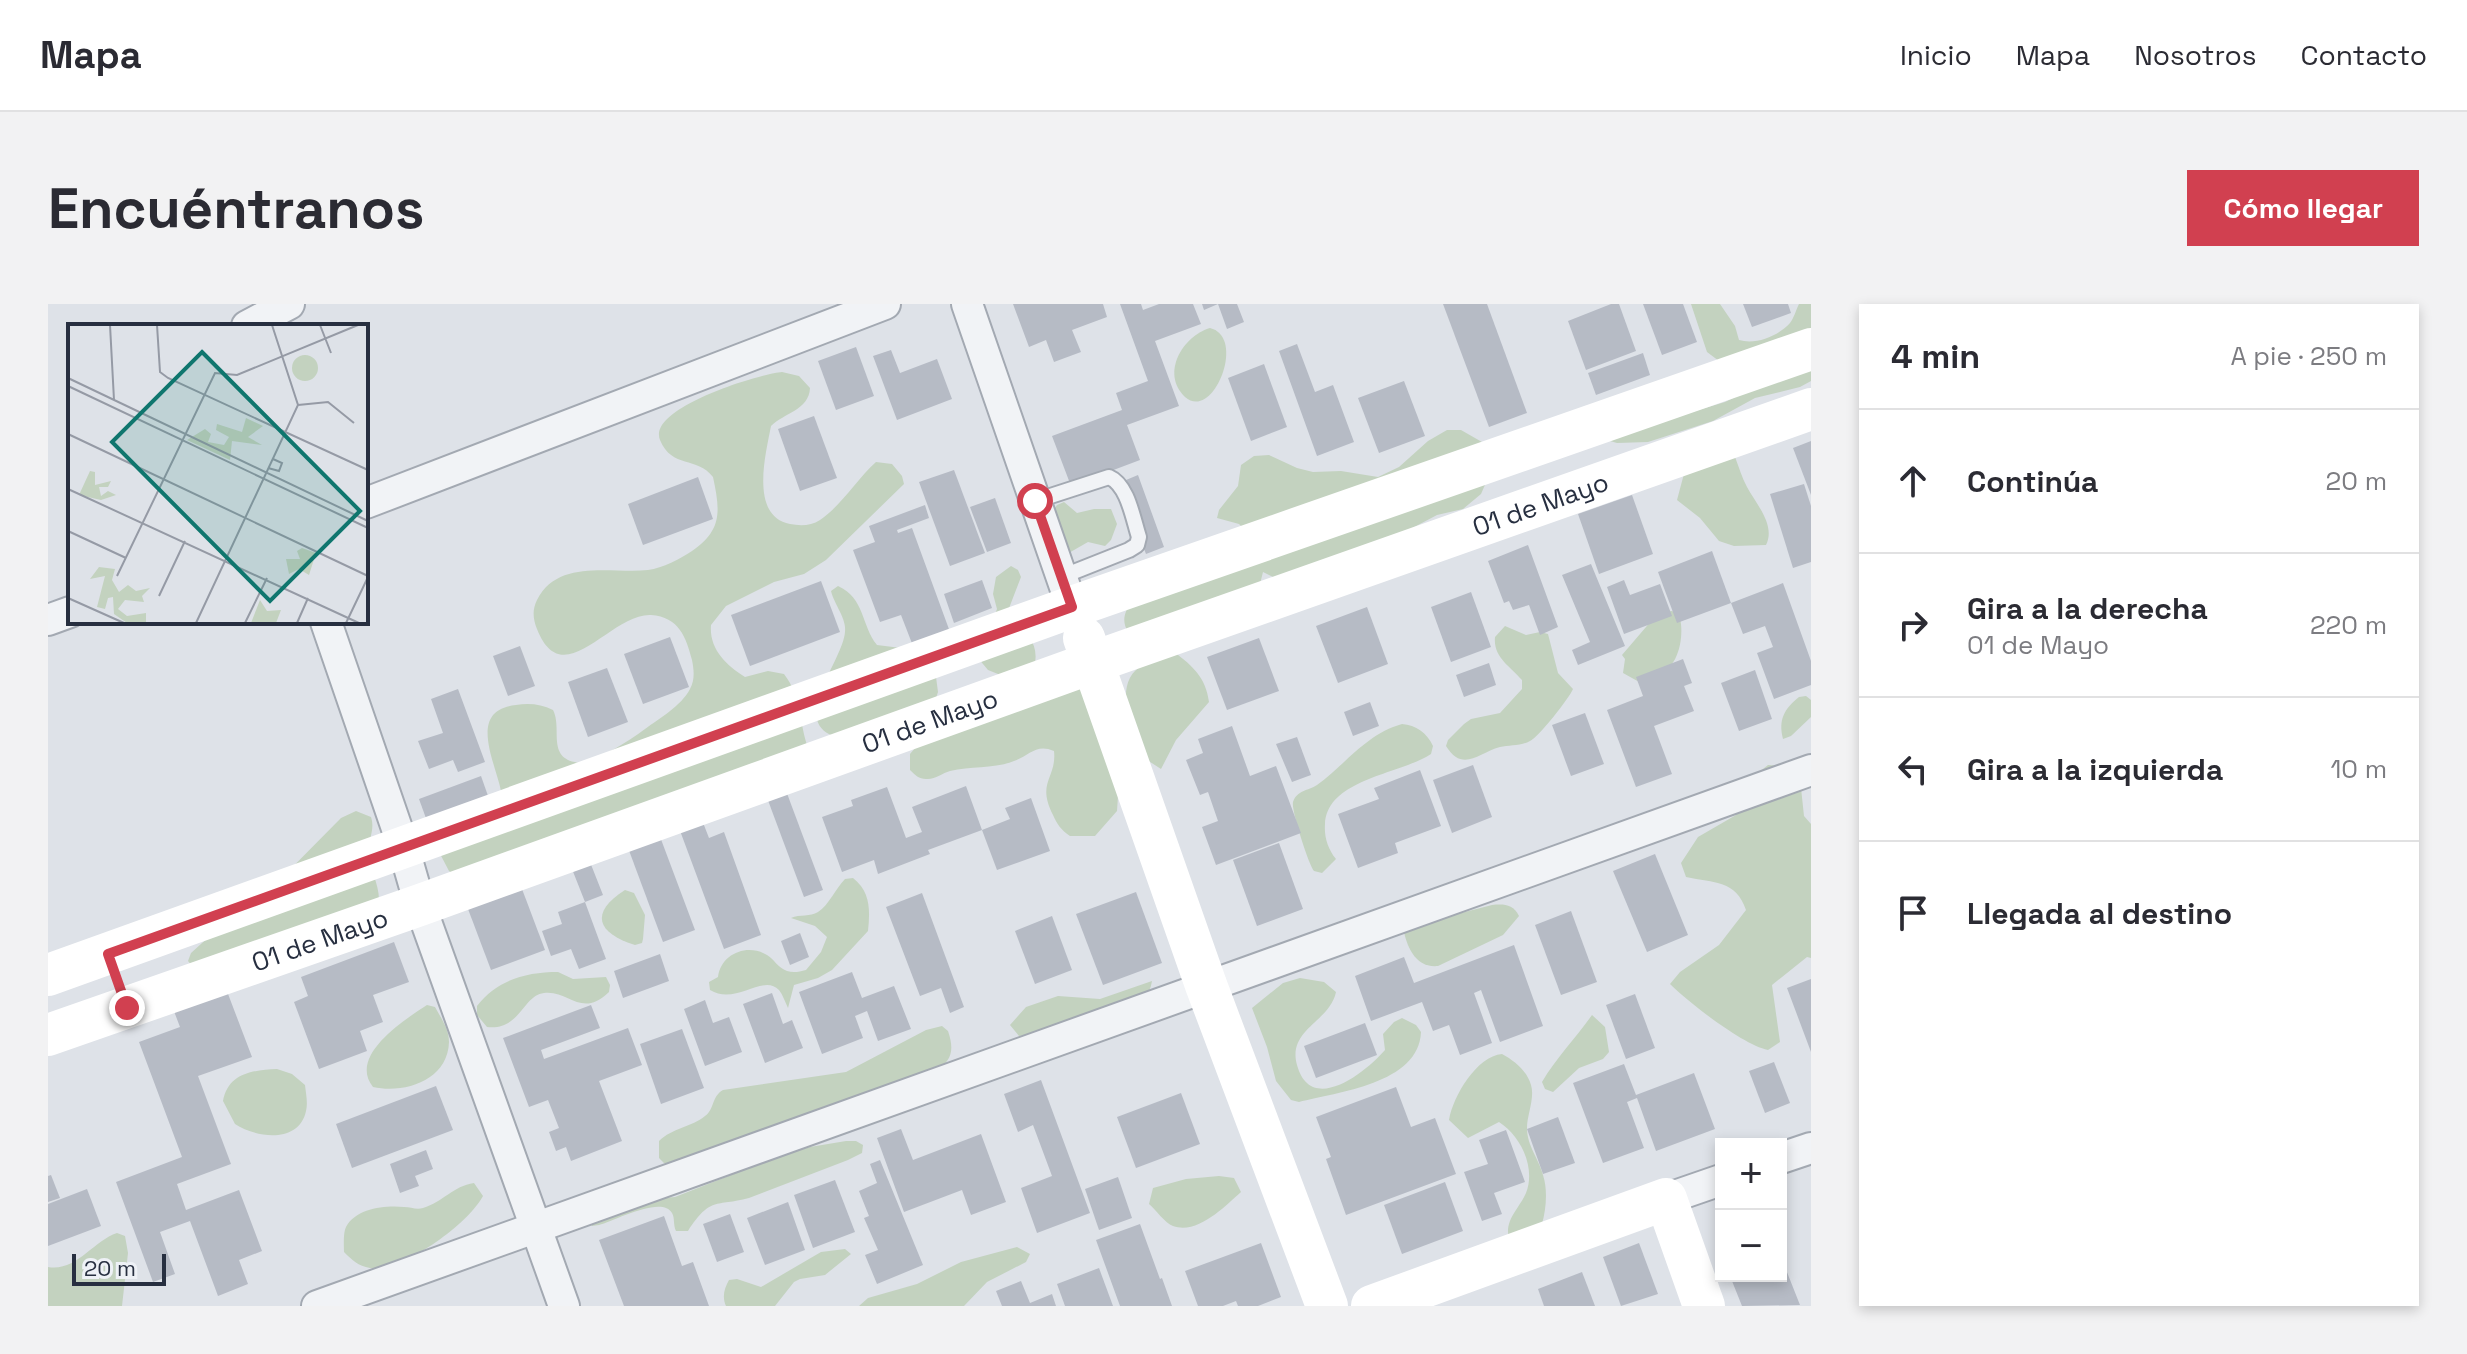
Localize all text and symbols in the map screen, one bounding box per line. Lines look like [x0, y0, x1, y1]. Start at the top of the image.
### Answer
text: Mapa [40, 31, 142, 79]
text: Inicio [1900, 37, 1972, 73]
text: Mapa [2016, 37, 2090, 73]
text: Nosotros [2134, 37, 2257, 73]
text: Contacto [2301, 37, 2427, 73]
button: Cómo llegar [2187, 170, 2419, 246]
text: Encuéntranos [48, 173, 424, 244]
inset map [68, 324, 368, 624]
text: 4 min [1891, 335, 1980, 378]
text: A pie · 250 m [2231, 339, 2387, 373]
icon: ahead [1891, 459, 1935, 503]
text: Continúa [1967, 462, 2098, 501]
text: 20 m [2326, 464, 2387, 498]
street label: 01 de Mayo [1468, 465, 1613, 544]
route start [1017, 483, 1053, 519]
text: Gira a la derecha [1967, 589, 2208, 628]
icon: right [1891, 603, 1935, 647]
text: 220 m [2310, 608, 2387, 642]
text: 01 de Mayo [1967, 628, 2109, 662]
street label: 01 de Mayo [857, 681, 1002, 761]
icon: left [1891, 747, 1935, 791]
text: Gira a la izquierda [1967, 750, 2223, 789]
text: 10 m [2330, 752, 2387, 786]
icon: arrive [1891, 891, 1935, 935]
text: Llegada al destino [1967, 894, 2232, 933]
street label: 01 de Mayo [247, 900, 393, 979]
route end [109, 990, 145, 1026]
map controls [1715, 1138, 1787, 1282]
button: + [1715, 1138, 1787, 1210]
button: − [1715, 1210, 1787, 1282]
scale bar [72, 1250, 166, 1286]
text: 20 m [84, 1254, 136, 1282]

